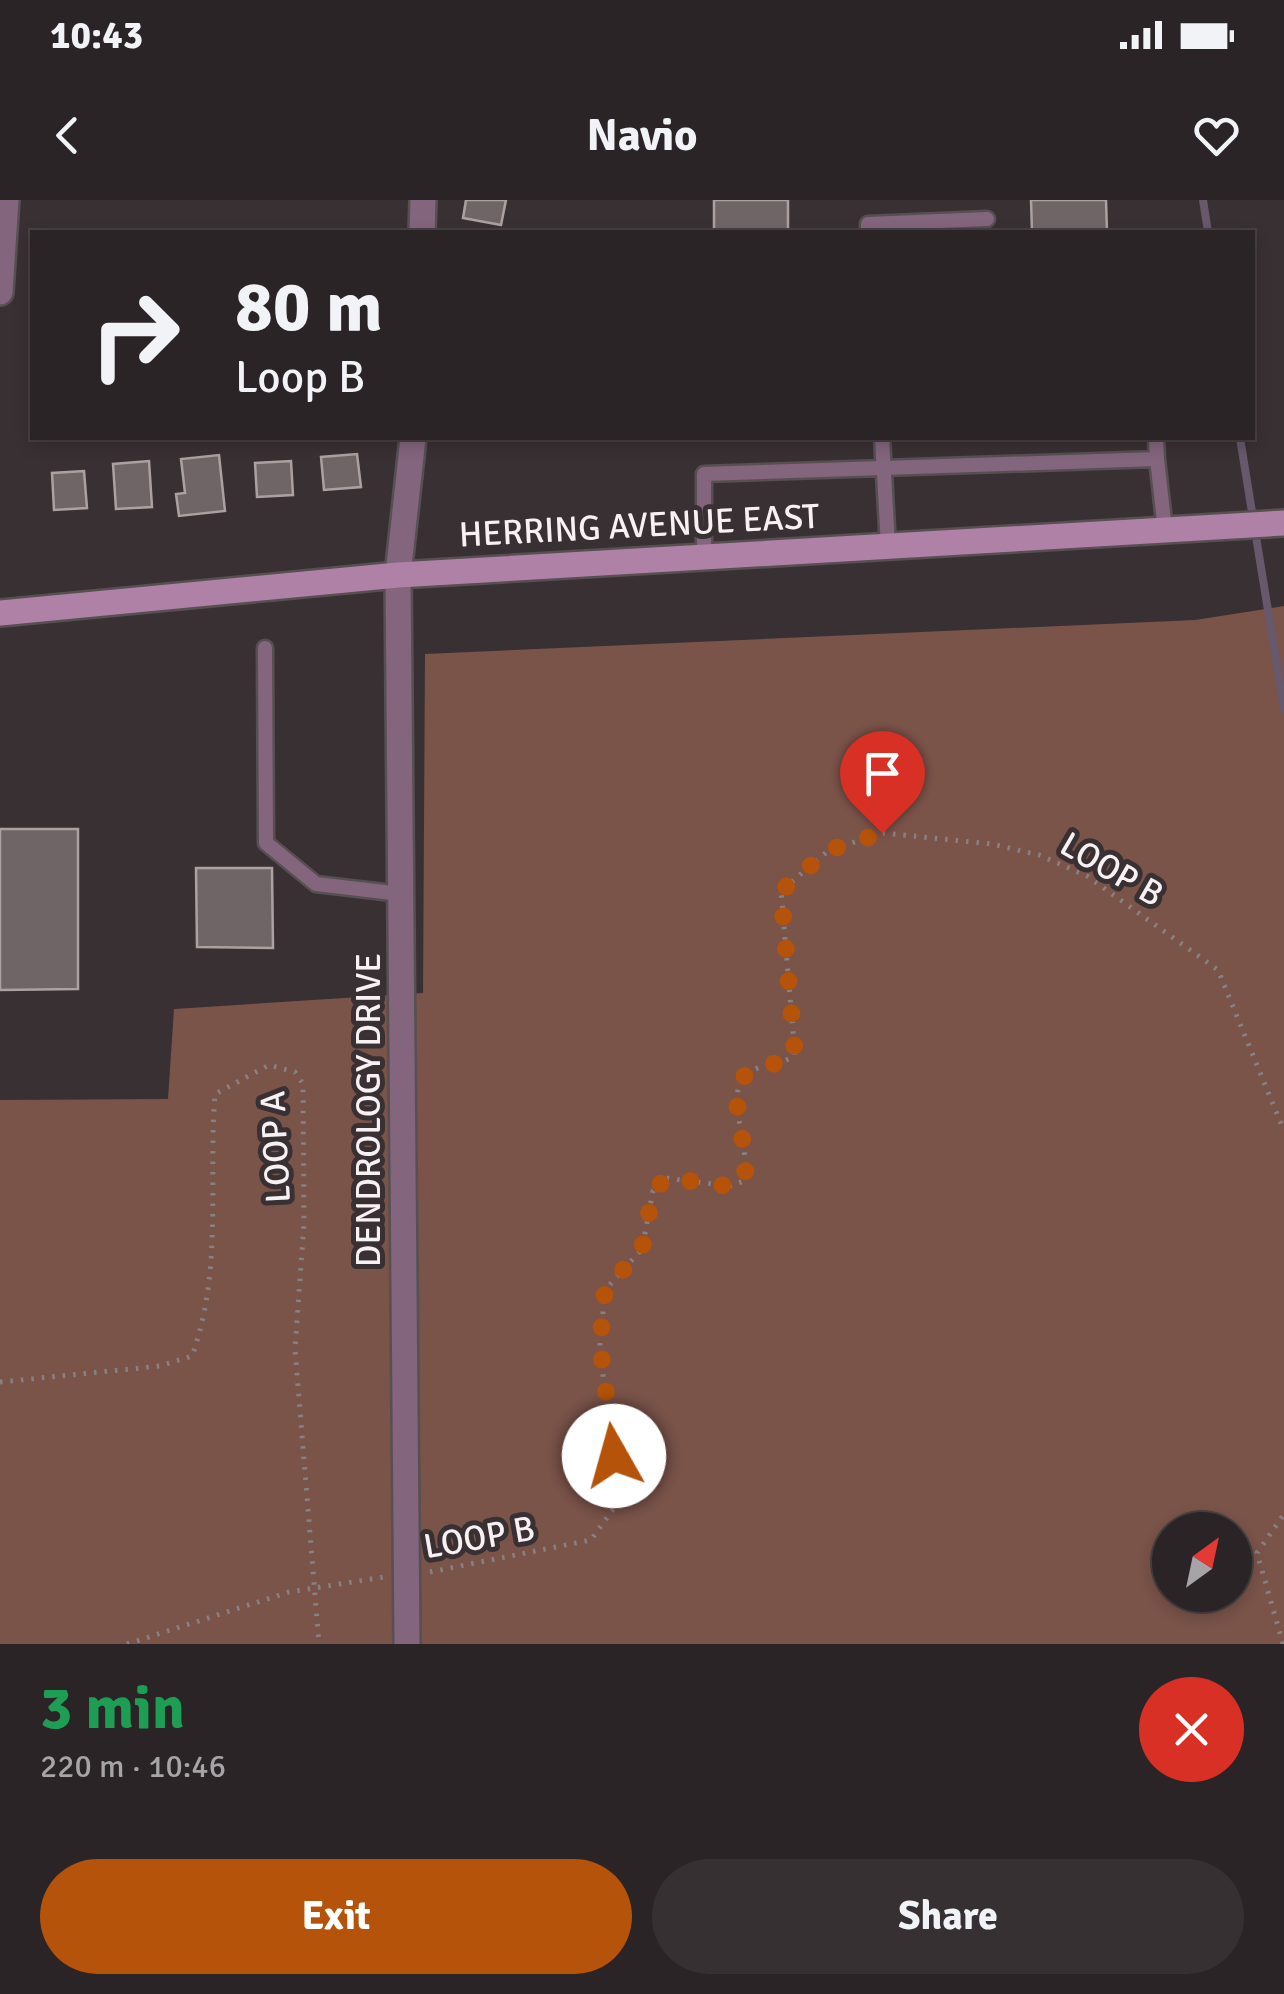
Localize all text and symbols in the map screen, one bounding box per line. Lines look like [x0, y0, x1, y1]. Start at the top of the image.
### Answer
text: 10:43 [50, 12, 143, 59]
icon: back [40, 108, 95, 163]
text: Navio [586, 108, 698, 163]
icon: heart [1189, 108, 1244, 163]
text: 80 m [235, 264, 383, 350]
icon: right [70, 270, 200, 400]
text: Loop B [235, 350, 365, 405]
street label: HERRING AVENUE EAST [458, 495, 820, 556]
pin [840, 731, 925, 834]
icon: arrive [855, 746, 910, 801]
street label: LOOP B [1052, 823, 1171, 916]
street label: DENDROLOGY DRIVE [347, 953, 390, 1267]
street label: LOOP A [251, 1090, 300, 1204]
position arrow [562, 1404, 666, 1508]
street label: LOOP B [420, 1507, 538, 1568]
north arrow [1152, 1512, 1252, 1612]
map controls [1152, 1512, 1252, 1612]
text: 3 min [40, 1672, 185, 1746]
button: close [1139, 1677, 1244, 1782]
text: 220 m · 10:46 [40, 1747, 226, 1786]
button: Exit [40, 1859, 632, 1974]
button: Share [652, 1859, 1244, 1974]

